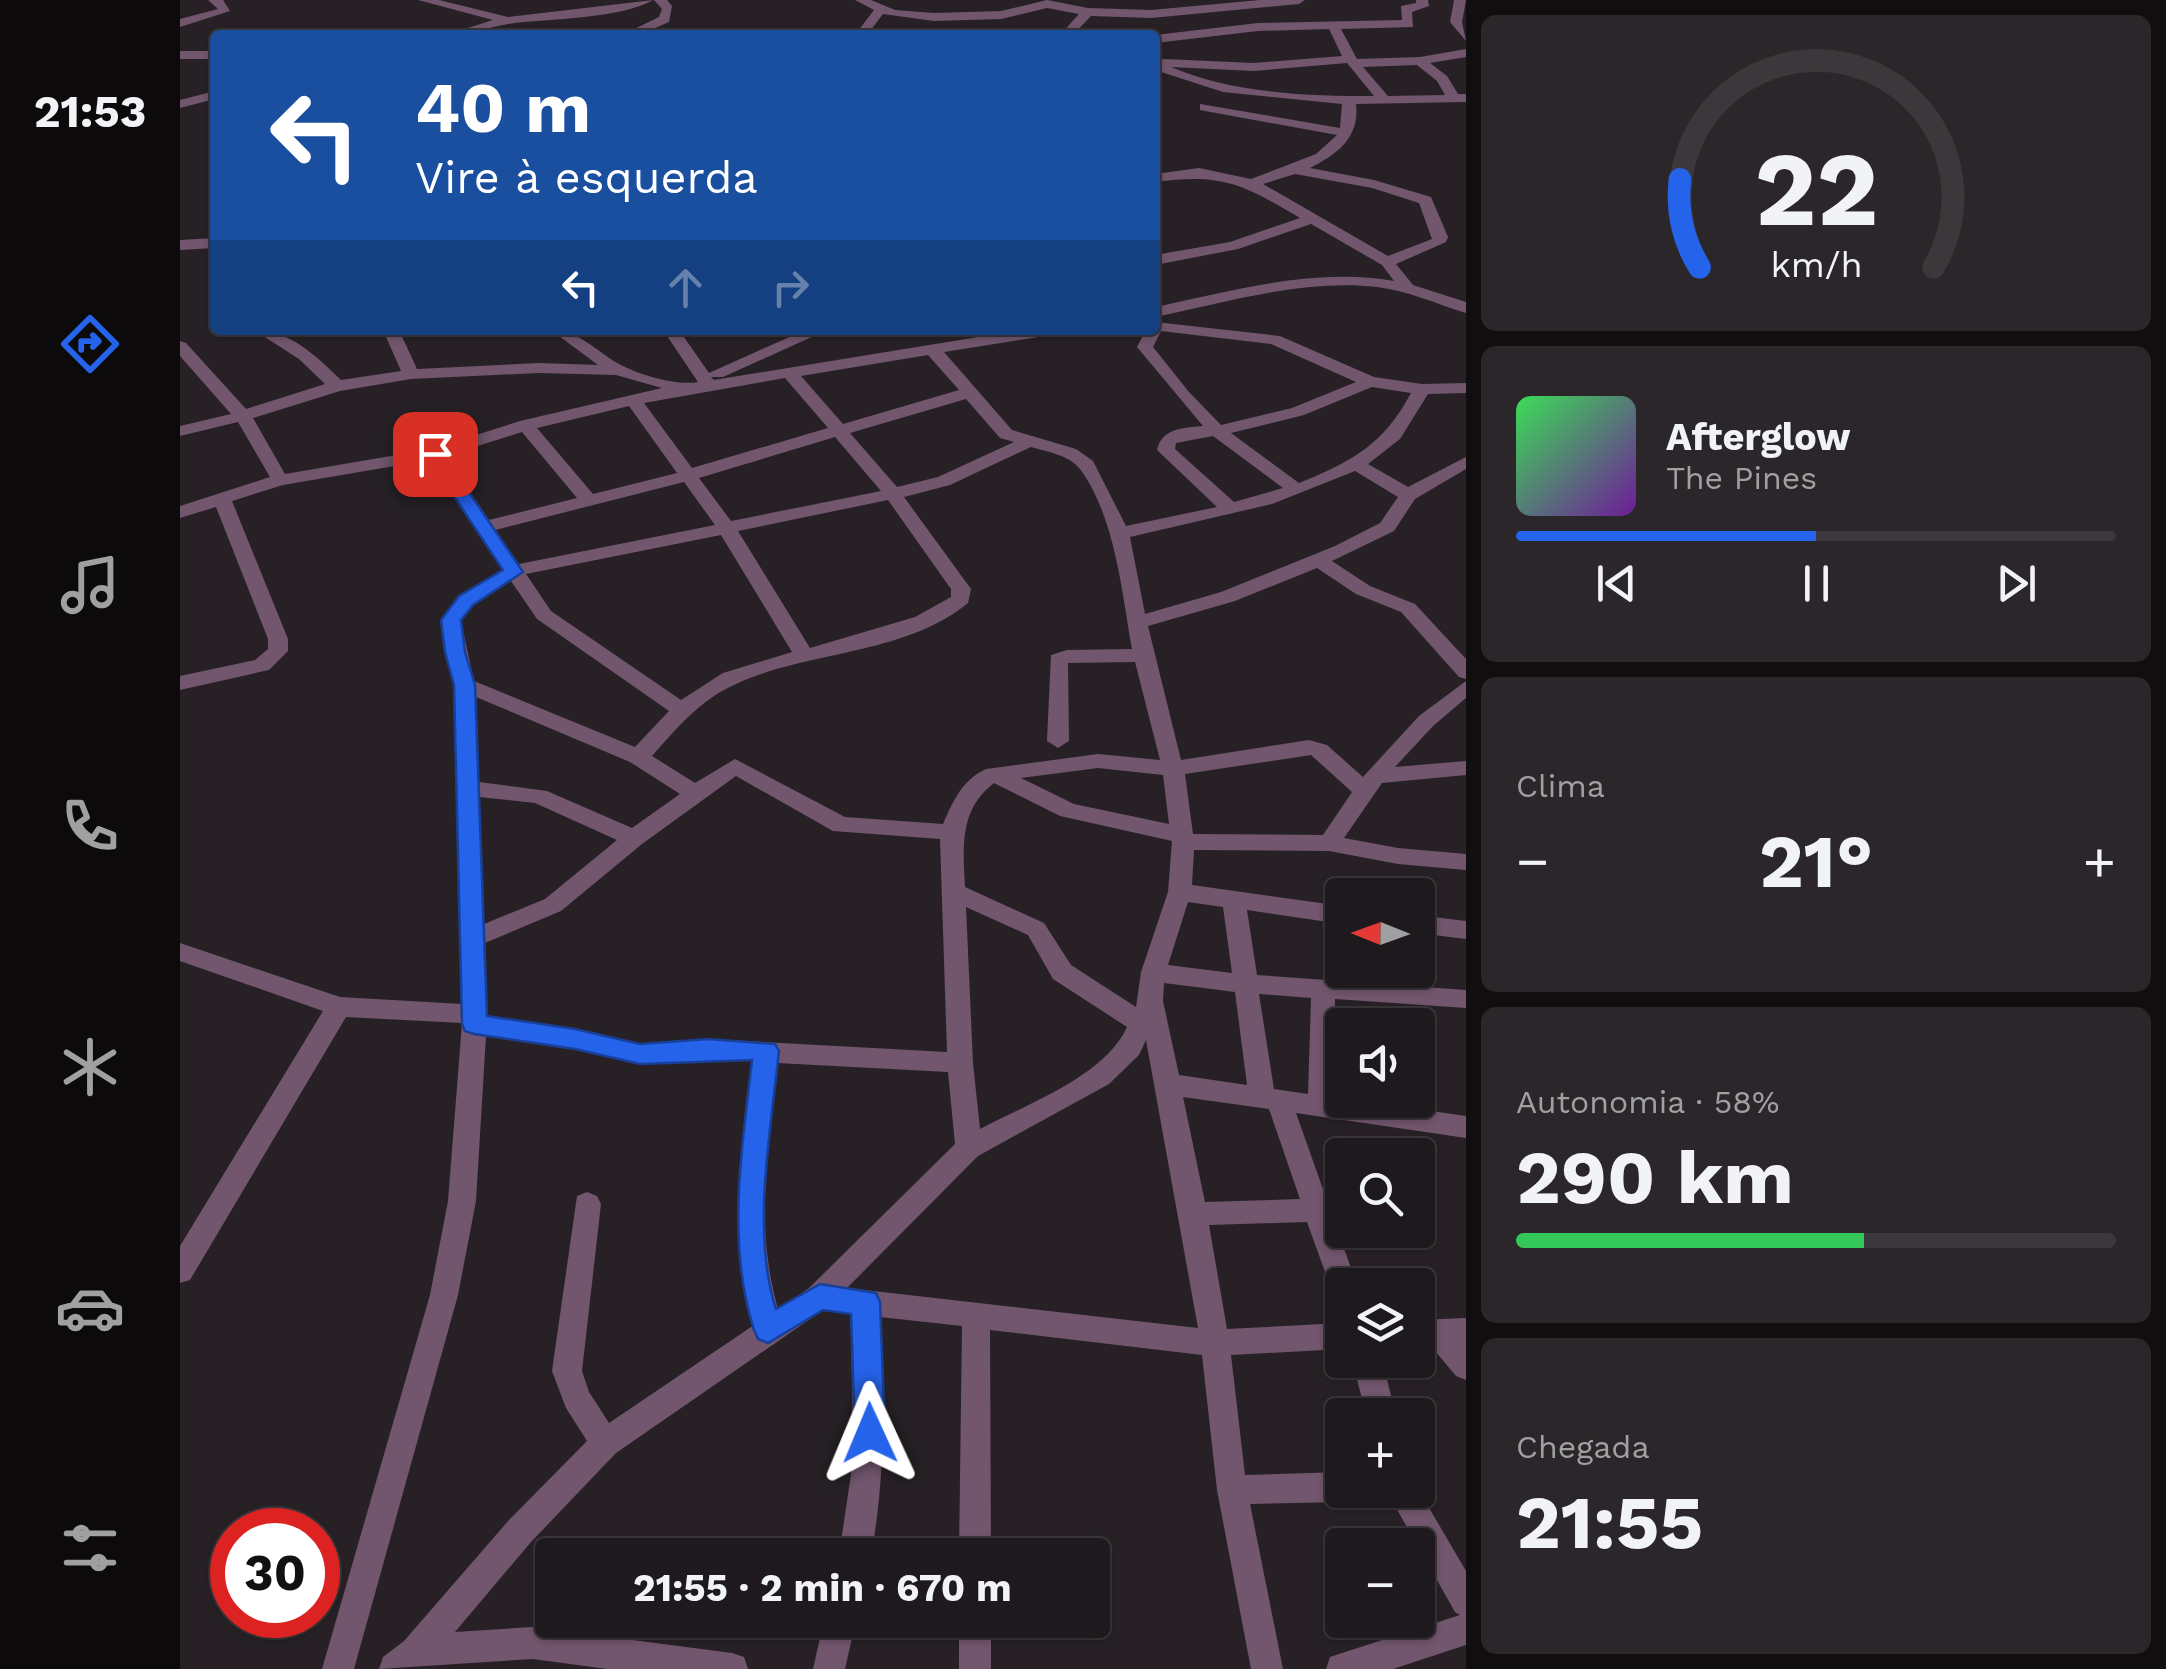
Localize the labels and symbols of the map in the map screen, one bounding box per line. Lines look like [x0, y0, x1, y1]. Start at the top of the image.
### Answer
pin [393, 412, 478, 497]
north arrow [1325, 878, 1435, 988]
position arrow [818, 1381, 922, 1485]
speed limit sign: 30 [210, 1508, 340, 1638]

